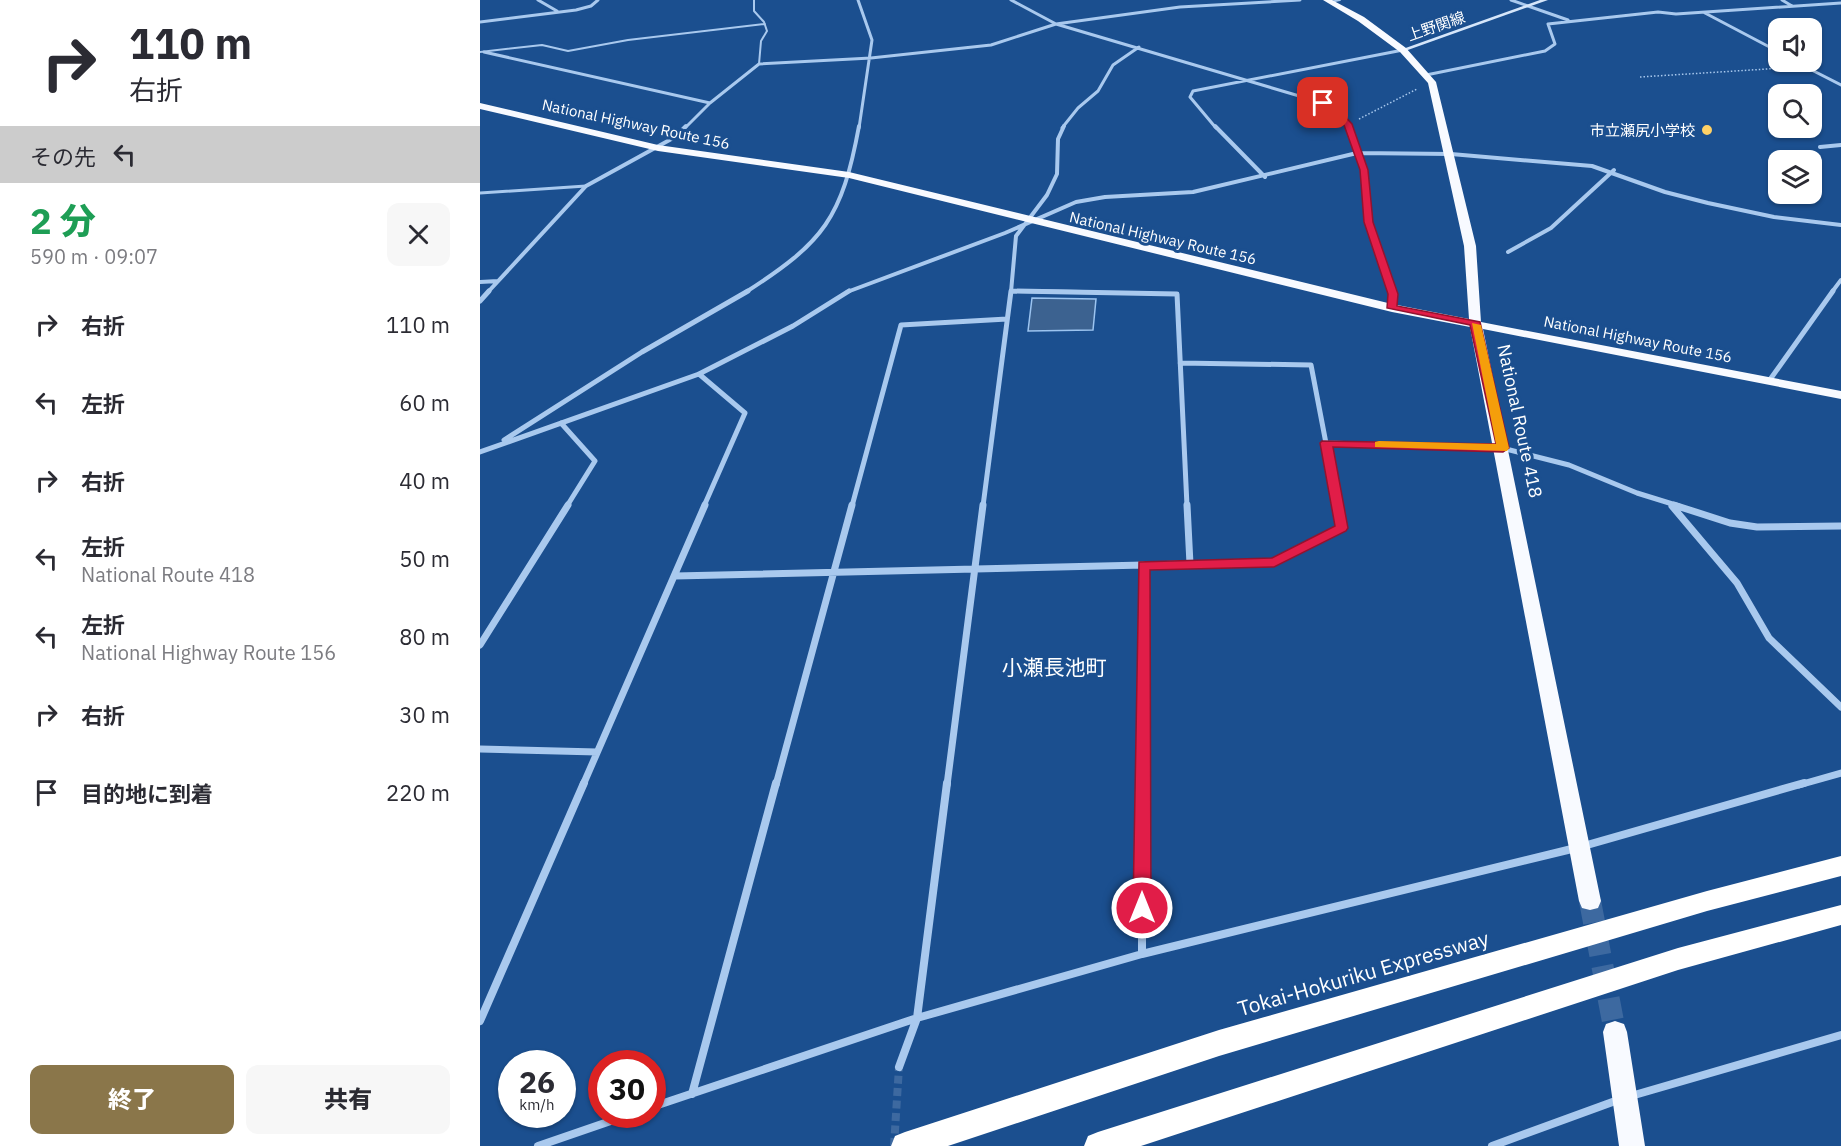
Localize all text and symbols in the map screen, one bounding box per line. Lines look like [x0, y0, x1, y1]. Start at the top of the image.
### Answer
street label: 上野関線 [1405, 7, 1467, 45]
text: 110 m [129, 16, 252, 71]
map controls [1768, 18, 1822, 204]
button: sound [1768, 18, 1822, 72]
icon: right [30, 24, 108, 102]
text: 右折 [129, 72, 183, 107]
pin [1297, 77, 1348, 128]
button: search [1768, 84, 1822, 138]
icon: arrive [1306, 86, 1339, 119]
street label: National Highway Route 156 [540, 95, 732, 153]
place label: 市立瀬尻小学校 [1590, 121, 1695, 140]
marker: 市立瀬尻小学校 [1700, 123, 1714, 137]
icon: left [108, 138, 141, 171]
text: その先 [30, 142, 96, 171]
button: layers [1768, 150, 1822, 204]
text: 2 分 [30, 197, 96, 244]
button: close [387, 203, 450, 266]
street label: National Highway Route 156 [1068, 207, 1258, 269]
text: 590 m · 09:07 [30, 243, 158, 270]
icon: right [30, 308, 63, 341]
text: 110 m [386, 310, 450, 339]
text: 右折 [81, 311, 125, 340]
street label: National Highway Route 156 [1542, 311, 1734, 367]
street label: National Route 418 [1492, 342, 1548, 500]
icon: left [30, 386, 63, 419]
text: 60 m [399, 388, 450, 417]
text: 左折 [81, 389, 125, 418]
icon: right [30, 464, 63, 497]
text: 40 m [399, 466, 450, 495]
text: 右折 [81, 467, 125, 496]
text: 左折 [81, 532, 125, 561]
icon: left [30, 542, 63, 575]
text: 50 m [399, 544, 450, 573]
text: National Route 418 [81, 561, 255, 588]
text: 左折 [81, 610, 125, 639]
icon: left [30, 620, 63, 653]
text: 80 m [399, 622, 450, 651]
text: National Highway Route 156 [81, 639, 336, 666]
district label: 小瀬長池町 [1002, 653, 1107, 681]
icon: right [30, 698, 63, 731]
text: 30 m [399, 700, 450, 729]
text: 右折 [81, 701, 125, 730]
icon: arrive [30, 776, 63, 809]
text: 220 m [386, 778, 450, 807]
text: 目的地に到着 [81, 779, 213, 808]
position arrow [1110, 876, 1174, 940]
street label: Tokai-Hokuriku Expressway [1234, 924, 1492, 1022]
speed limit sign: 30 [588, 1050, 666, 1128]
text: 26 [519, 1062, 555, 1101]
button: 終了 [30, 1065, 234, 1134]
button: 共有 [246, 1065, 450, 1134]
text: km/h [519, 1095, 555, 1114]

